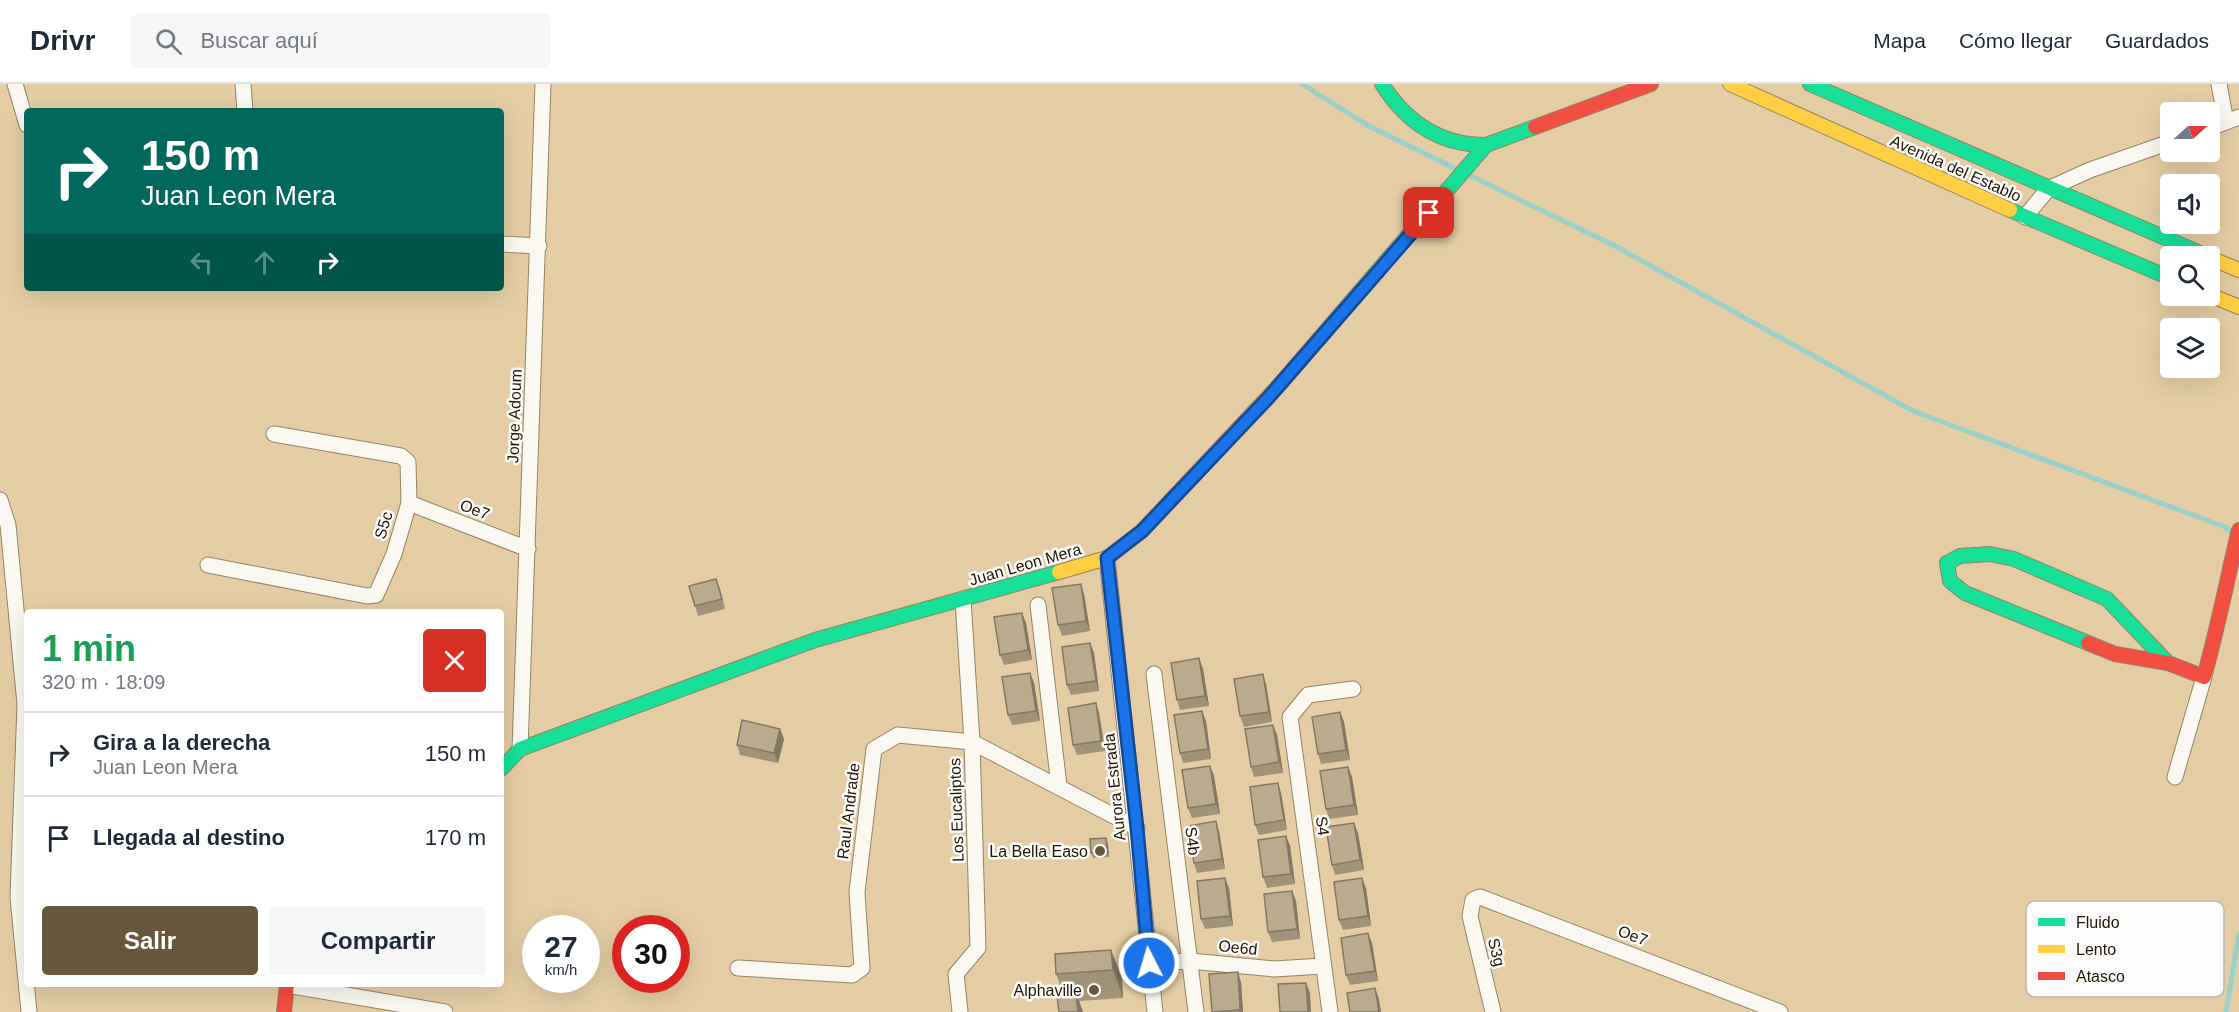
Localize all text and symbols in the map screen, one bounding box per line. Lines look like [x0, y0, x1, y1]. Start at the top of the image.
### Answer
search box [131, 14, 551, 68]
text: Drivr [30, 25, 95, 56]
icon: search [152, 25, 185, 58]
text: Buscar aquí [200, 28, 318, 53]
text: Mapa [1873, 29, 1926, 52]
text: Cómo llegar [1959, 29, 2072, 52]
text: Guardados [2105, 29, 2209, 52]
north arrow [2160, 102, 2220, 162]
map controls [2160, 102, 2220, 378]
icon: right [42, 132, 120, 210]
text: 150 m [141, 132, 260, 179]
street label: Avenida del Establo [1888, 132, 2024, 205]
button: sound [2160, 174, 2220, 234]
text: Juan Leon Mera [141, 181, 336, 211]
pin [1403, 187, 1454, 238]
icon: arrive [1412, 196, 1445, 229]
icon: left [185, 246, 218, 279]
icon: ahead [248, 246, 281, 279]
icon: right [311, 246, 344, 279]
button: search [2160, 246, 2220, 306]
button: layers [2160, 318, 2220, 378]
street label: Jorge Adoum [504, 369, 525, 463]
street label: Oe7 [458, 496, 492, 523]
street label: S5c [371, 509, 396, 541]
street label: Juan Leon Mera [967, 540, 1083, 589]
text: 1 min [42, 628, 136, 669]
button: close [423, 629, 486, 692]
text: 320 m · 18:09 [42, 671, 165, 693]
text: Gira a la derecha [93, 730, 270, 755]
street label: Aurora Estrada [1100, 732, 1129, 841]
icon: right [42, 738, 75, 771]
text: 150 m [425, 741, 486, 766]
text: Juan Leon Mera [93, 756, 238, 778]
street label: Los Eucaliptos [946, 758, 967, 862]
street label: Raul Andrade [834, 762, 863, 860]
street label: S4 [1313, 815, 1332, 837]
icon: arrive [42, 822, 75, 855]
text: Llegada al destino [93, 825, 285, 850]
text: 170 m [425, 825, 486, 850]
street label: S4b [1182, 826, 1203, 856]
place label: La Bella Easo [989, 843, 1088, 860]
marker: La Bella Easo [1093, 844, 1107, 858]
legend [2026, 901, 2224, 997]
button: Salir [42, 906, 258, 975]
button: Compartir [270, 906, 486, 975]
text: Fluido [2076, 914, 2120, 931]
speed limit sign: 30 [612, 915, 690, 993]
street label: Oe7 [1616, 922, 1650, 949]
text: 27 [544, 930, 578, 963]
position arrow [1117, 931, 1181, 995]
street label: S3g [1485, 936, 1508, 968]
street label: Oe6d [1218, 937, 1258, 958]
text: Lento [2076, 941, 2116, 958]
text: km/h [545, 961, 577, 978]
text: Atasco [2076, 968, 2125, 985]
place label: Alphaville [1014, 982, 1082, 999]
marker: Alphaville [1087, 983, 1101, 997]

